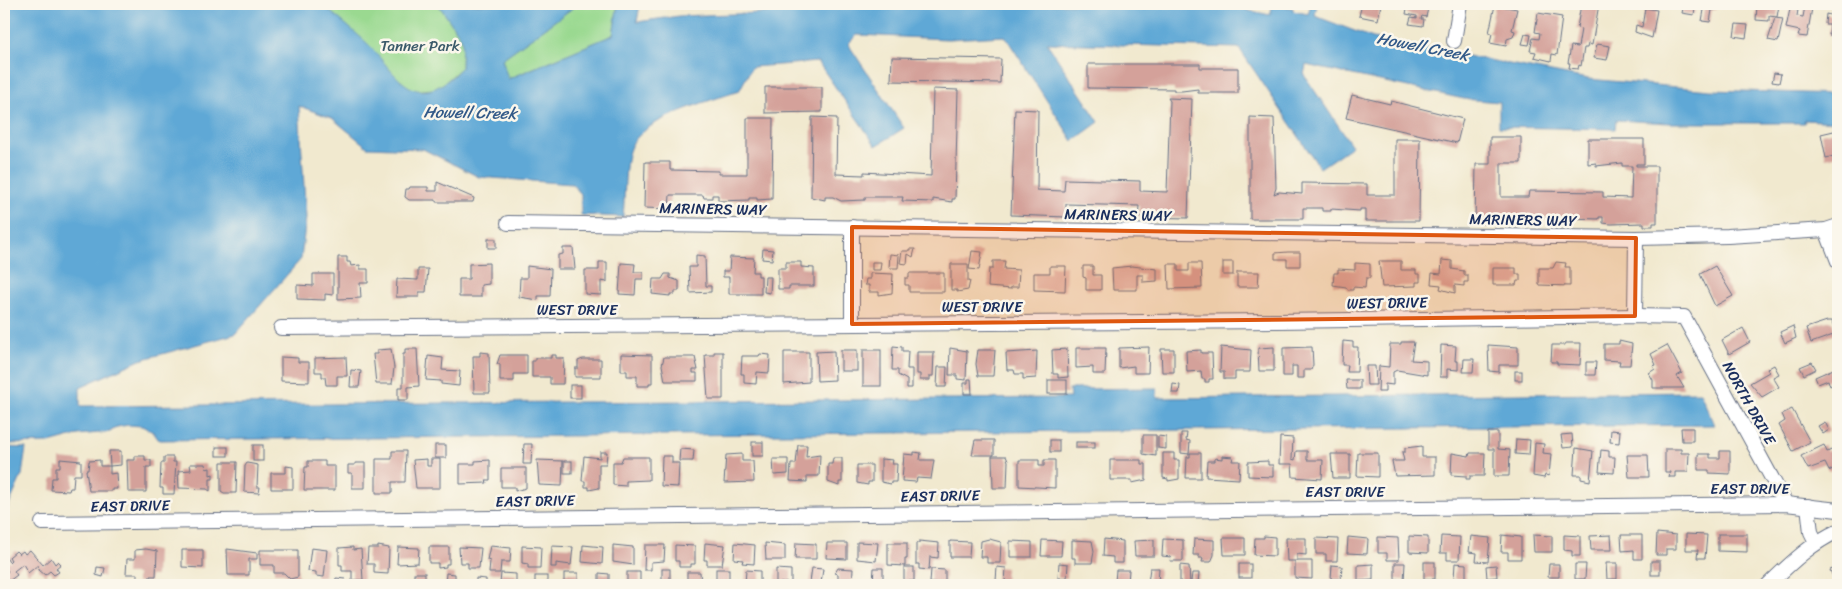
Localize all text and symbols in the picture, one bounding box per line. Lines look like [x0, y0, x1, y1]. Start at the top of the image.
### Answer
water label: Howell Creek [1374, 23, 1474, 70]
park label: Tanner Park [380, 33, 460, 59]
water label: Howell Creek [423, 97, 519, 128]
street label: MARINERS WAY [659, 195, 769, 223]
street label: MARINERS WAY [1064, 201, 1174, 229]
street label: MARINERS WAY [1469, 206, 1579, 234]
street label: WEST DRIVE [1346, 289, 1429, 317]
street label: WEST DRIVE [942, 294, 1024, 320]
street label: WEST DRIVE [537, 297, 619, 323]
street label: NORTH DRIVE [1715, 356, 1784, 451]
street label: EAST DRIVE [1710, 476, 1791, 502]
street label: EAST DRIVE [1305, 479, 1386, 505]
street label: EAST DRIVE [900, 482, 982, 510]
street label: EAST DRIVE [495, 487, 577, 515]
street label: EAST DRIVE [90, 492, 172, 520]

